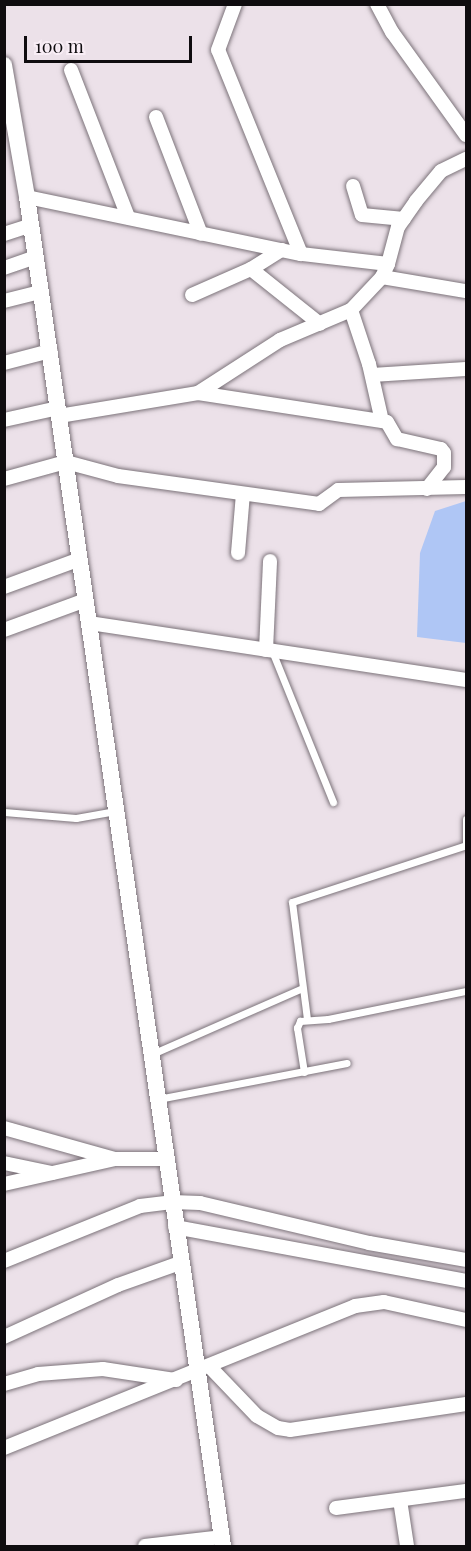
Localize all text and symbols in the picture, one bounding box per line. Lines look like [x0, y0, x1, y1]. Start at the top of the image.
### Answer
scale bar [27, 24, 195, 62]
text: 100 m [35, 34, 84, 58]

